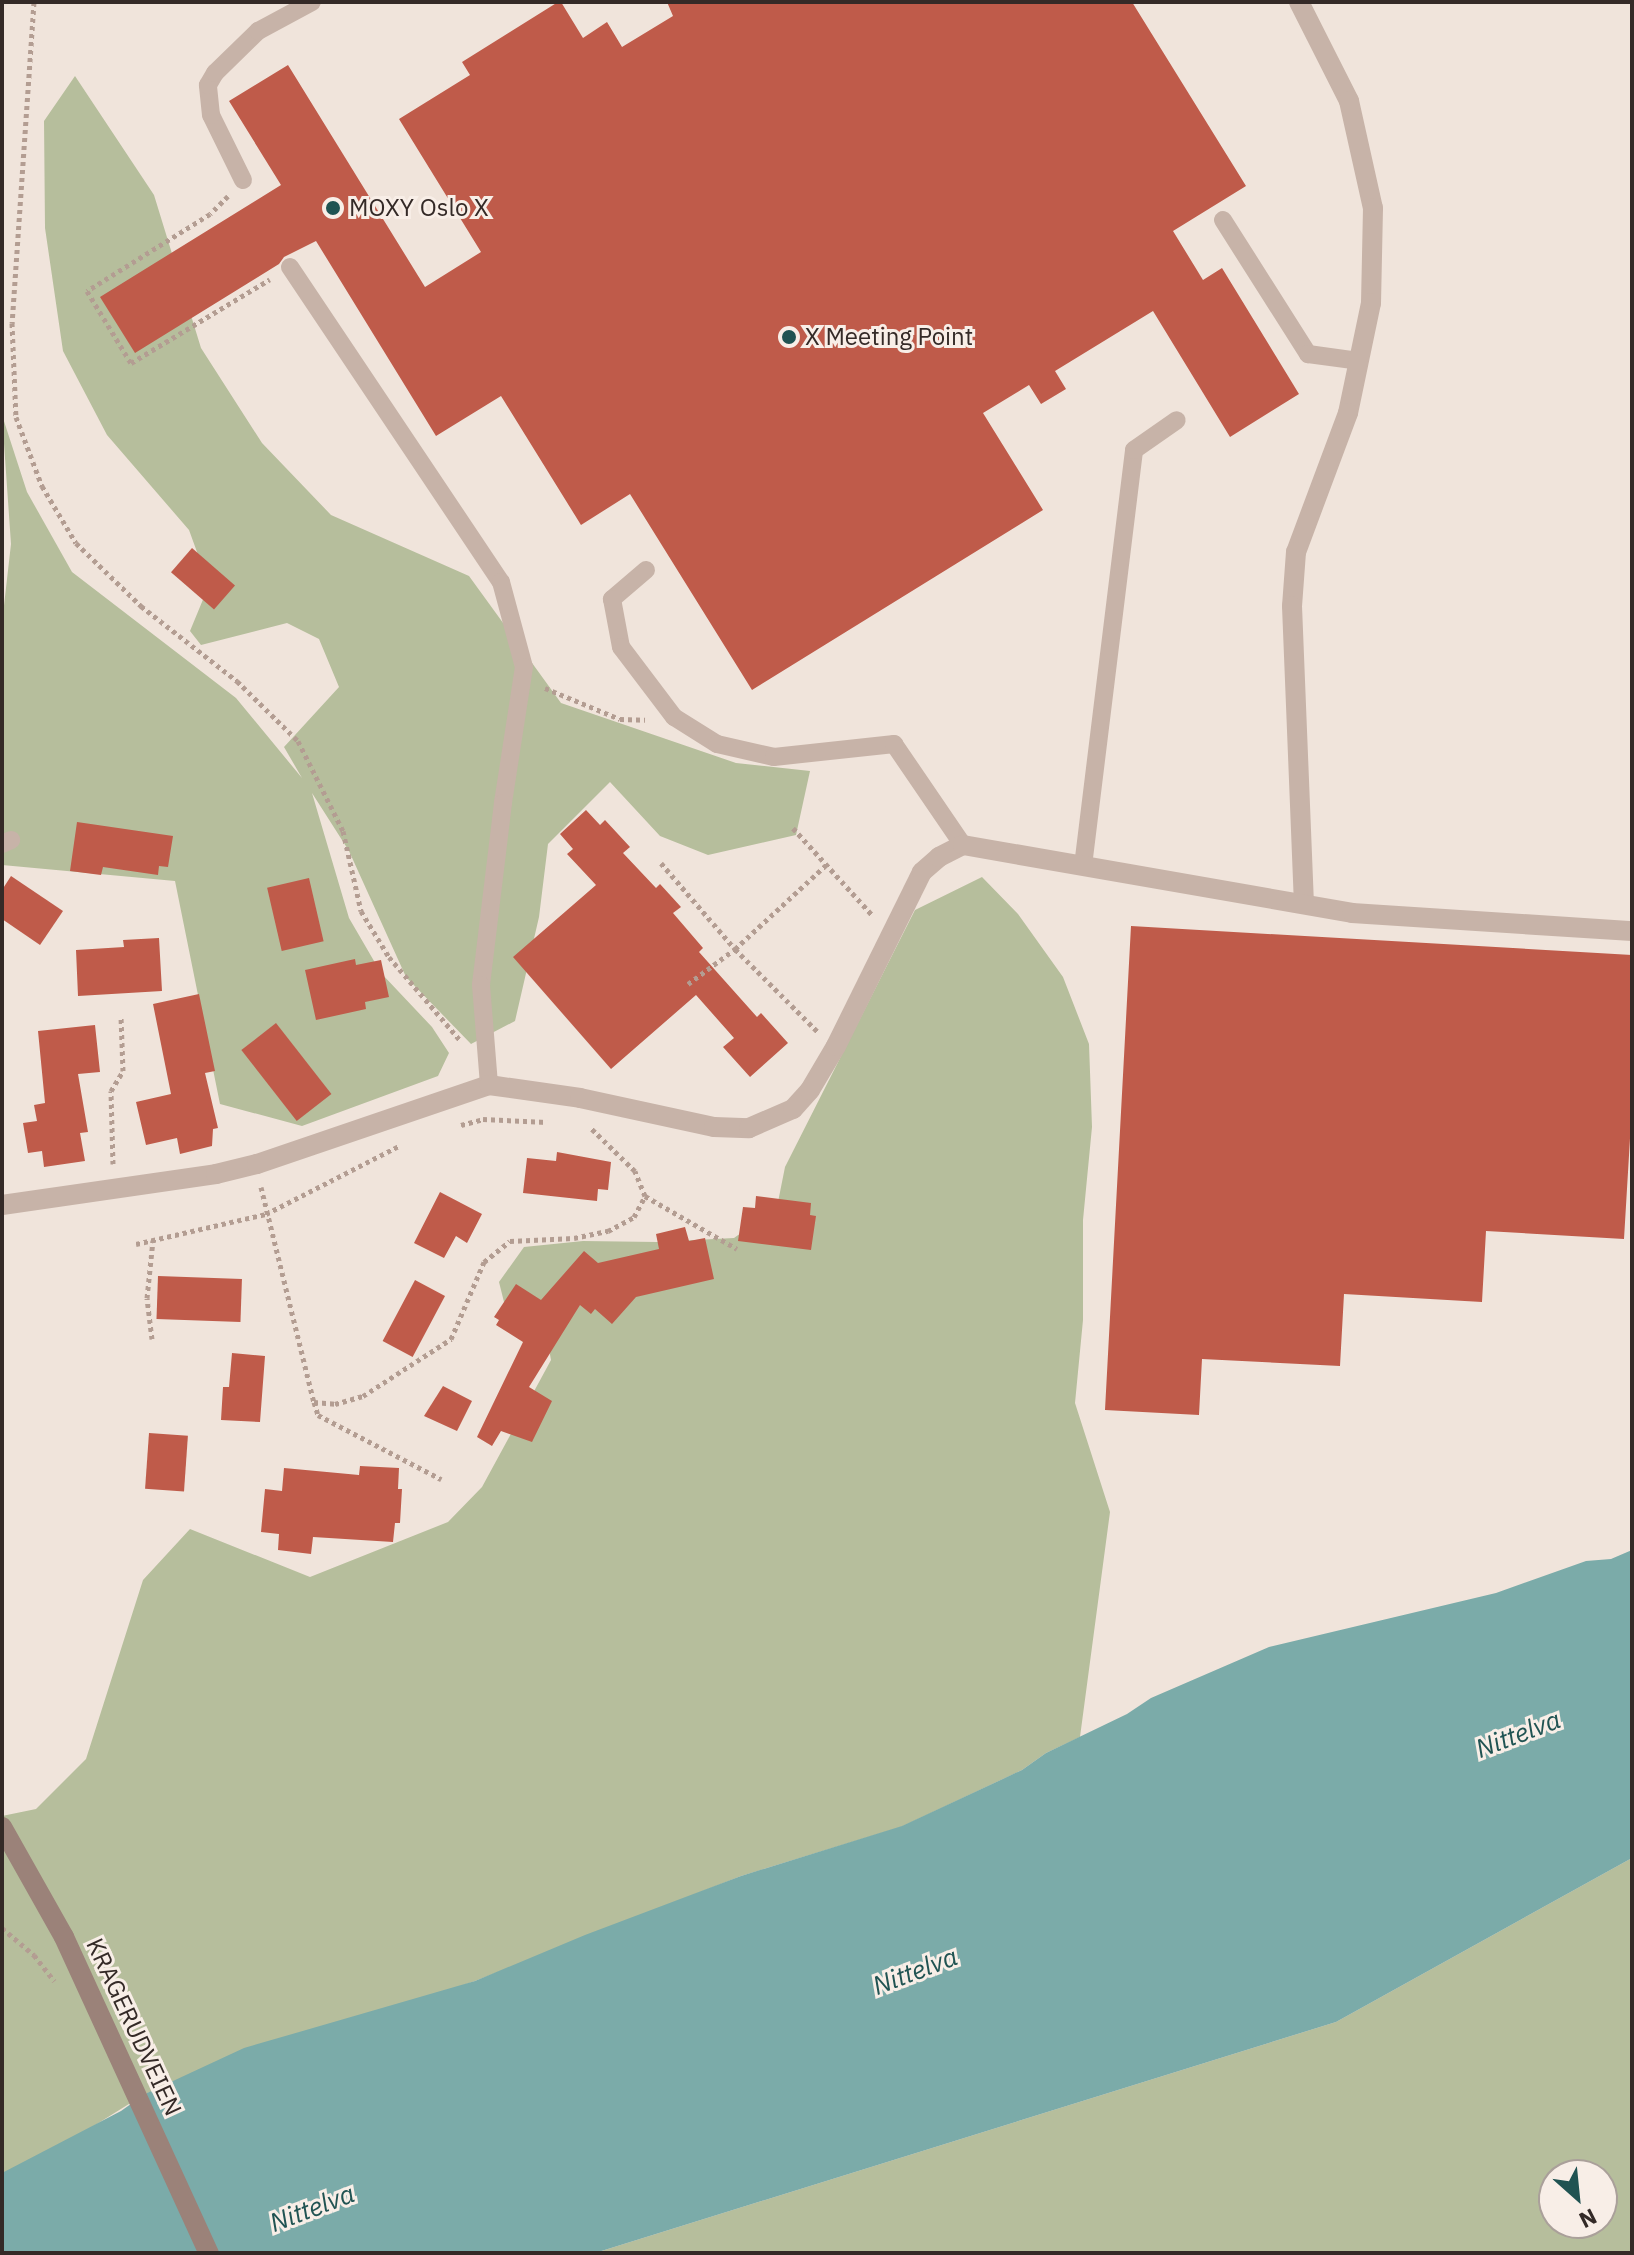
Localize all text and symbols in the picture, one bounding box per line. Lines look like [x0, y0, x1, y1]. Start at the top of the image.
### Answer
place label: MOXY Oslo X [349, 194, 489, 222]
marker: MOXY Oslo X [324, 199, 342, 217]
place label: X Meeting Point [805, 323, 973, 351]
marker: X Meeting Point [780, 328, 798, 346]
water label: Nittelva [1471, 1704, 1565, 1764]
street label: KRAGERUDVEIEN [80, 1934, 188, 2120]
water label: Nittelva [868, 1941, 962, 2001]
north arrow [1538, 2159, 1618, 2239]
water label: Nittelva [265, 2178, 359, 2238]
text: N [1575, 2203, 1602, 2236]

